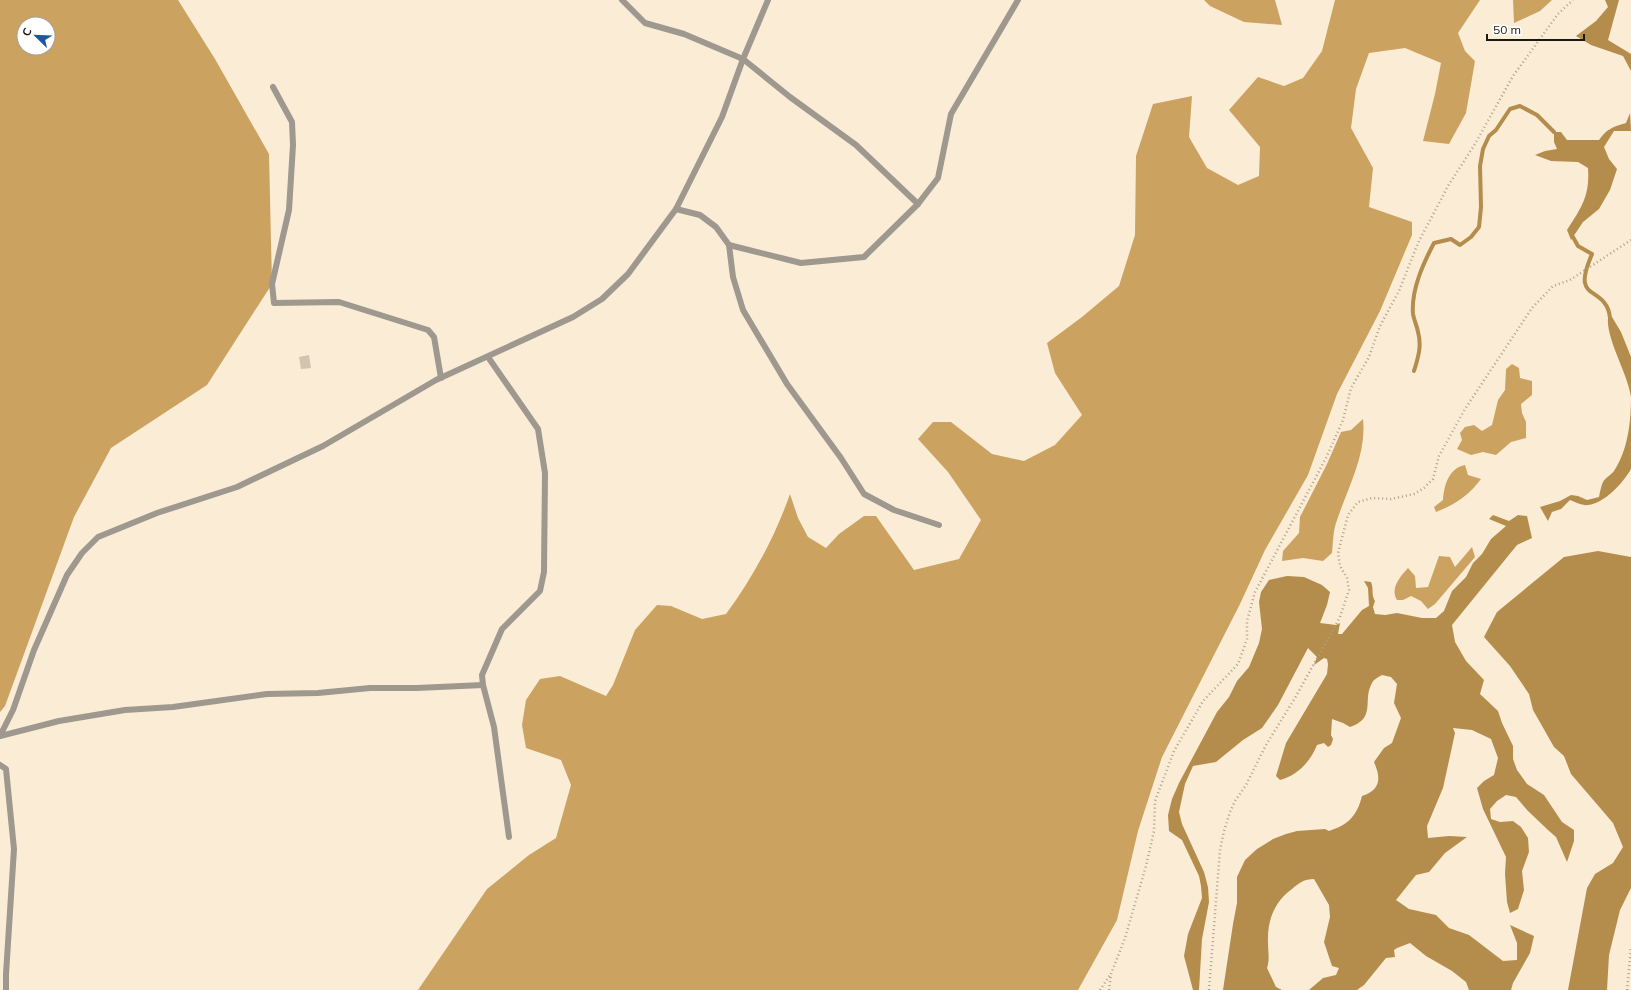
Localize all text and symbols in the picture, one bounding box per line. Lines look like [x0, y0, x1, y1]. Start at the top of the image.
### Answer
north arrow [16, 16, 56, 56]
scale bar [1487, 16, 1584, 42]
text: 50 m [1493, 22, 1521, 37]
text: С [19, 25, 35, 38]

